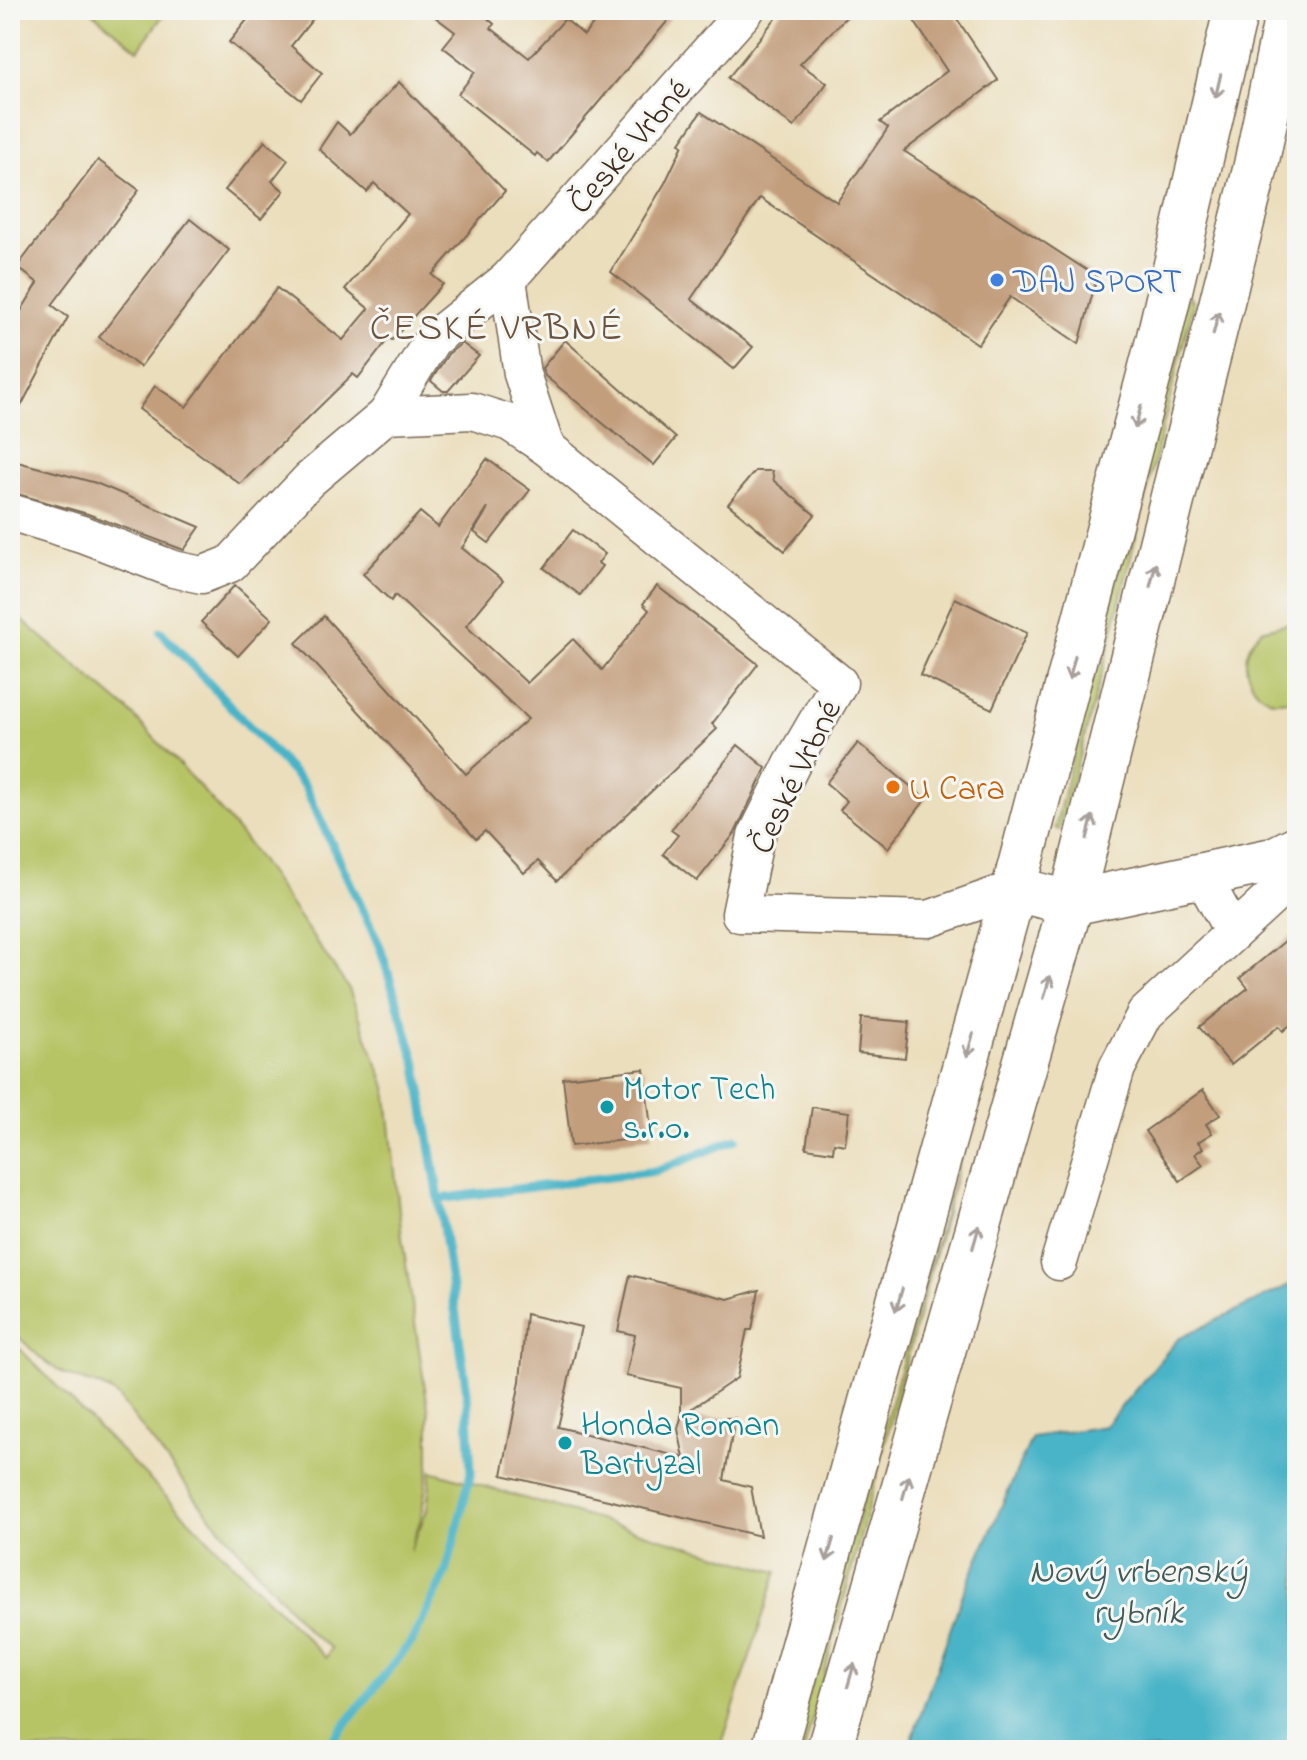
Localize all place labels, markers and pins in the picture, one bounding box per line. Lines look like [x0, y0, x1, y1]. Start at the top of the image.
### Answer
place label: DAJ SPORT [1012, 259, 1182, 309]
marker: DAJ SPORT [988, 271, 1006, 289]
place label: U Cara [909, 766, 1005, 816]
marker: U Cara [884, 778, 902, 796]
place label: Motor Tech s.r.o. [623, 1066, 775, 1155]
marker: Motor Tech s.r.o. [598, 1098, 616, 1116]
place label: Honda Roman Bartyzal [580, 1402, 779, 1491]
marker: Honda Roman Bartyzal [556, 1434, 574, 1452]

